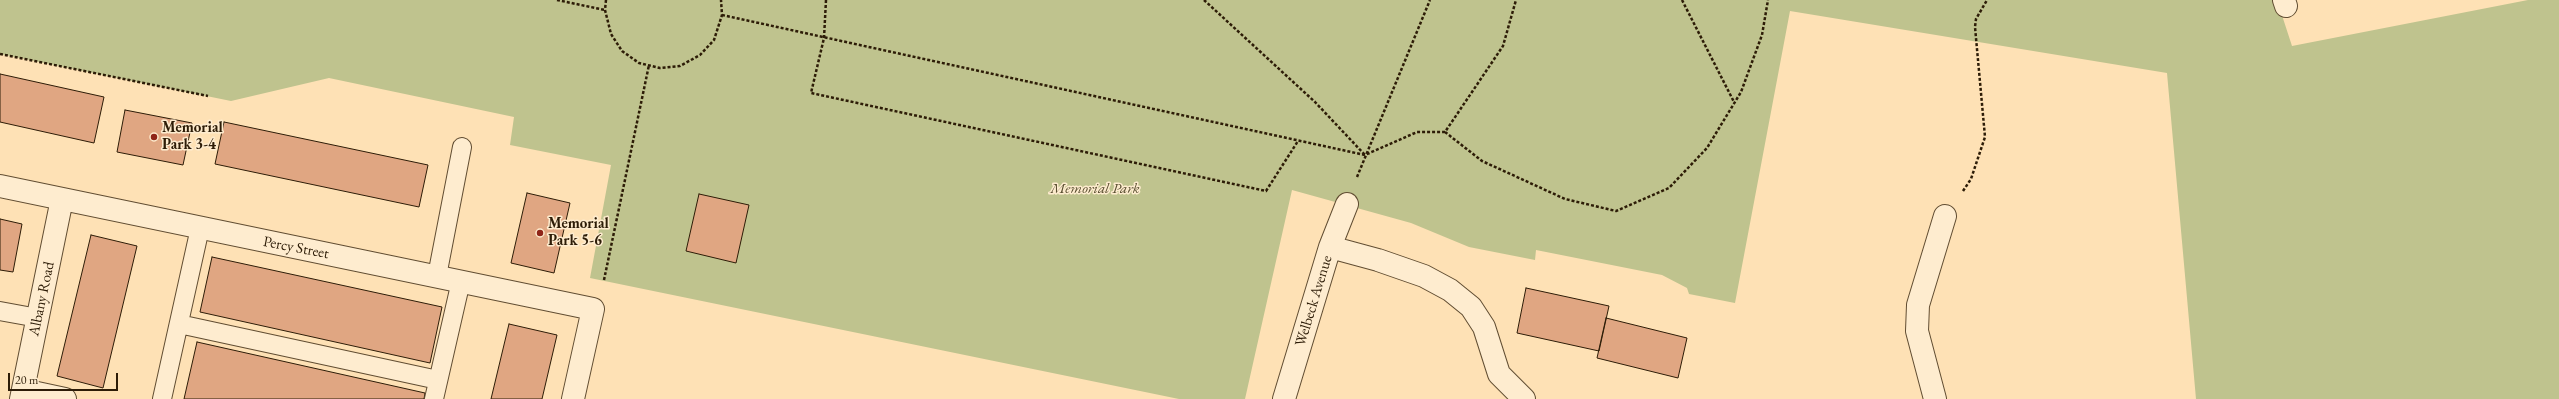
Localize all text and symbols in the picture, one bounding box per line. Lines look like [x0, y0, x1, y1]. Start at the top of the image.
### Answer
place label: Memorial Park 3-4 [162, 119, 223, 154]
marker: Memorial Park 3-4 [149, 132, 159, 142]
park label: Memorial Park [1050, 180, 1140, 198]
place label: Memorial Park 5-6 [548, 215, 609, 250]
marker: Memorial Park 5-6 [535, 228, 545, 238]
street label: Percy Street [262, 233, 330, 263]
street label: Welbeck Avenue [1292, 253, 1336, 349]
street label: Albany Road [25, 260, 59, 338]
scale bar [10, 365, 120, 391]
text: 20 m [15, 372, 38, 388]

